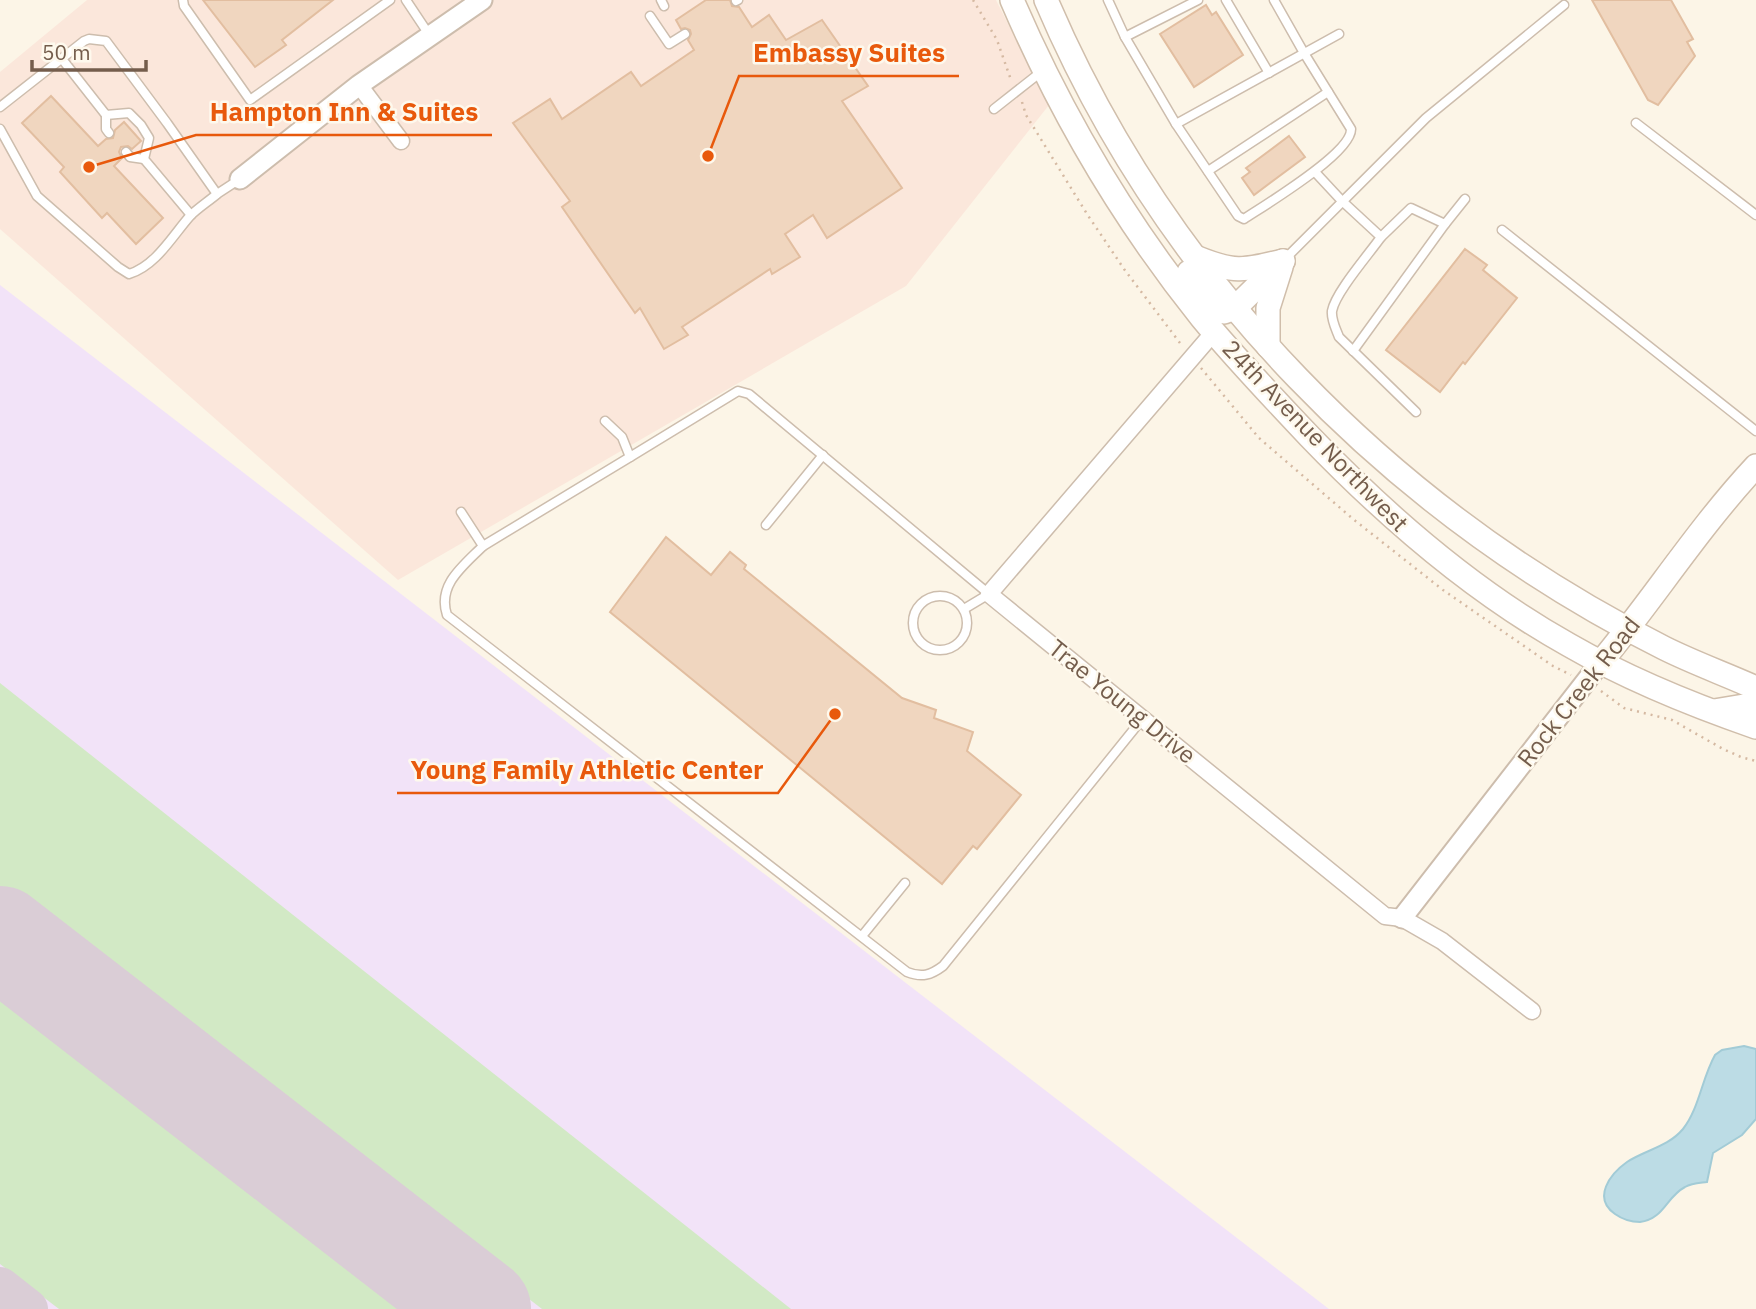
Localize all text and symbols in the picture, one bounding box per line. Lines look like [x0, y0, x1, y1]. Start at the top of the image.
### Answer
scale bar [32, 28, 145, 72]
callout: Embassy Suites [739, 29, 959, 76]
text: Embassy Suites [753, 35, 945, 69]
text: 50 m [42, 38, 91, 66]
callout: Hampton Inn & Suites [196, 88, 492, 135]
text: Hampton Inn & Suites [210, 94, 478, 128]
street label: 24th Avenue Northwest [1216, 332, 1416, 538]
street label: Rock Creek Road [1509, 610, 1647, 773]
street label: Trae Young Drive [1042, 632, 1203, 771]
callout: Young Family Athletic Center [397, 746, 778, 793]
text: Young Family Athletic Center [410, 752, 764, 786]

